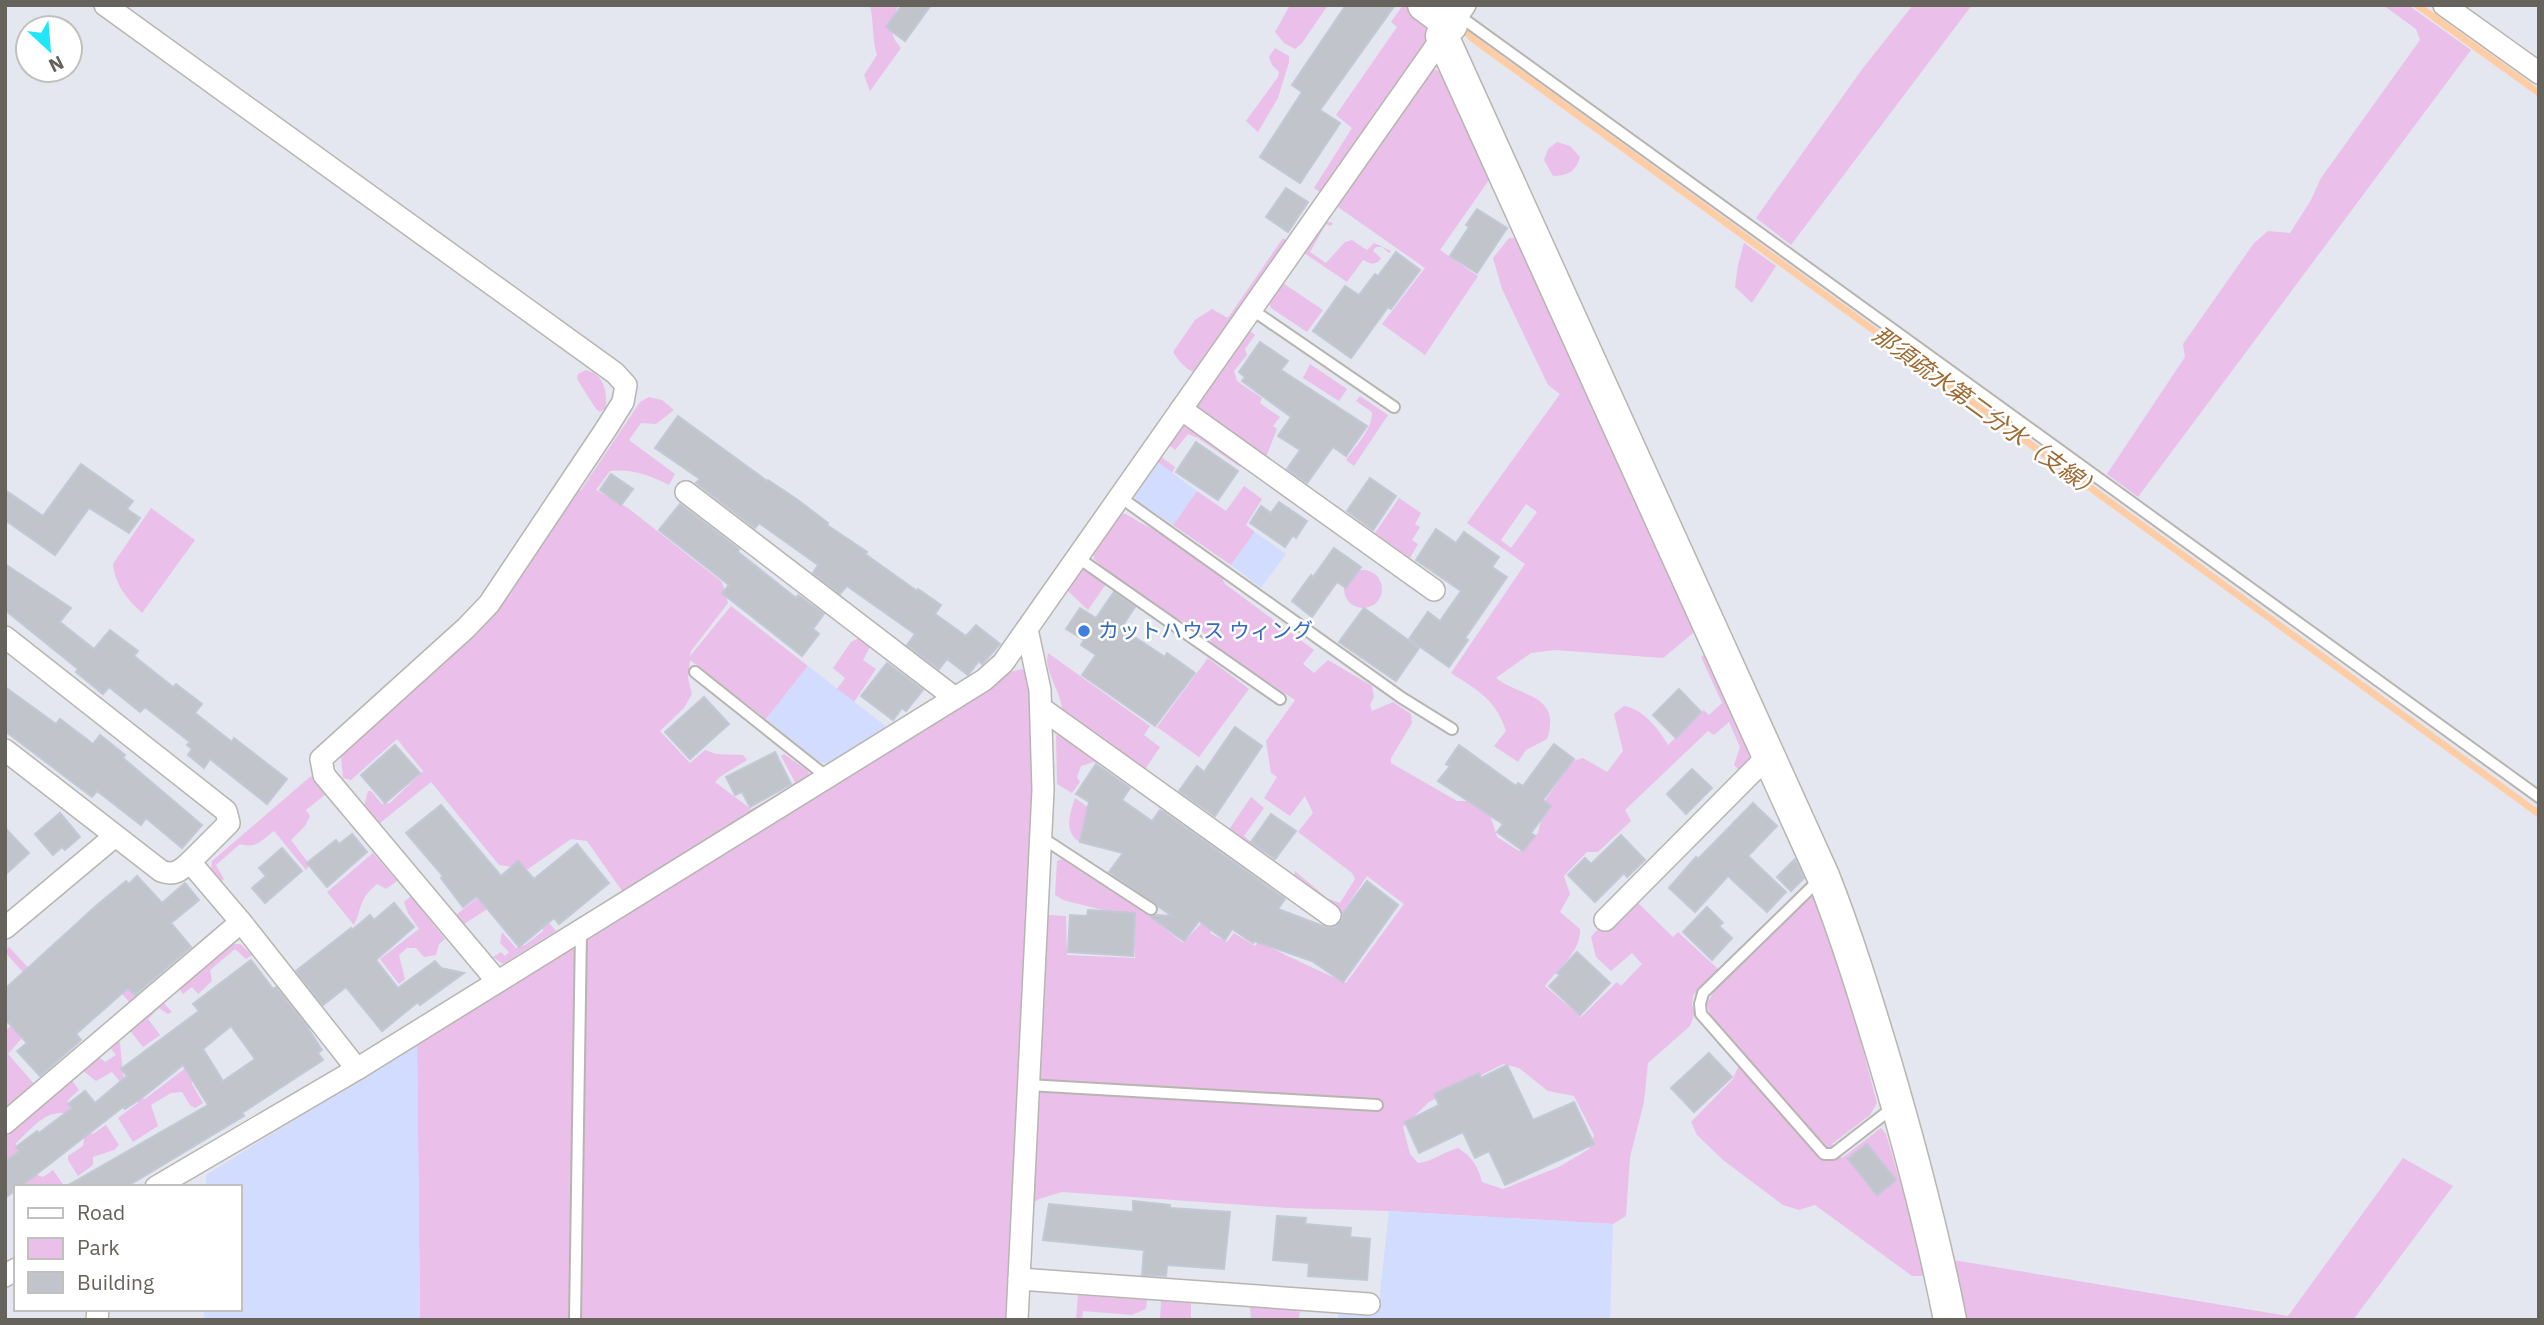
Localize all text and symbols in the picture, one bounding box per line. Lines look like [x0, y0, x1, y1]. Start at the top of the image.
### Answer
north arrow [14, 14, 84, 84]
text: N [45, 50, 68, 78]
water label: 那須疏水第二分水（支線） [1867, 319, 2108, 505]
place label: カットハウス ウィング [1098, 616, 1313, 644]
marker: カットハウス ウィング [1076, 623, 1092, 639]
legend [14, 1185, 242, 1311]
text: Road [77, 1198, 125, 1226]
text: Park [77, 1233, 120, 1261]
text: Building [77, 1268, 154, 1296]

